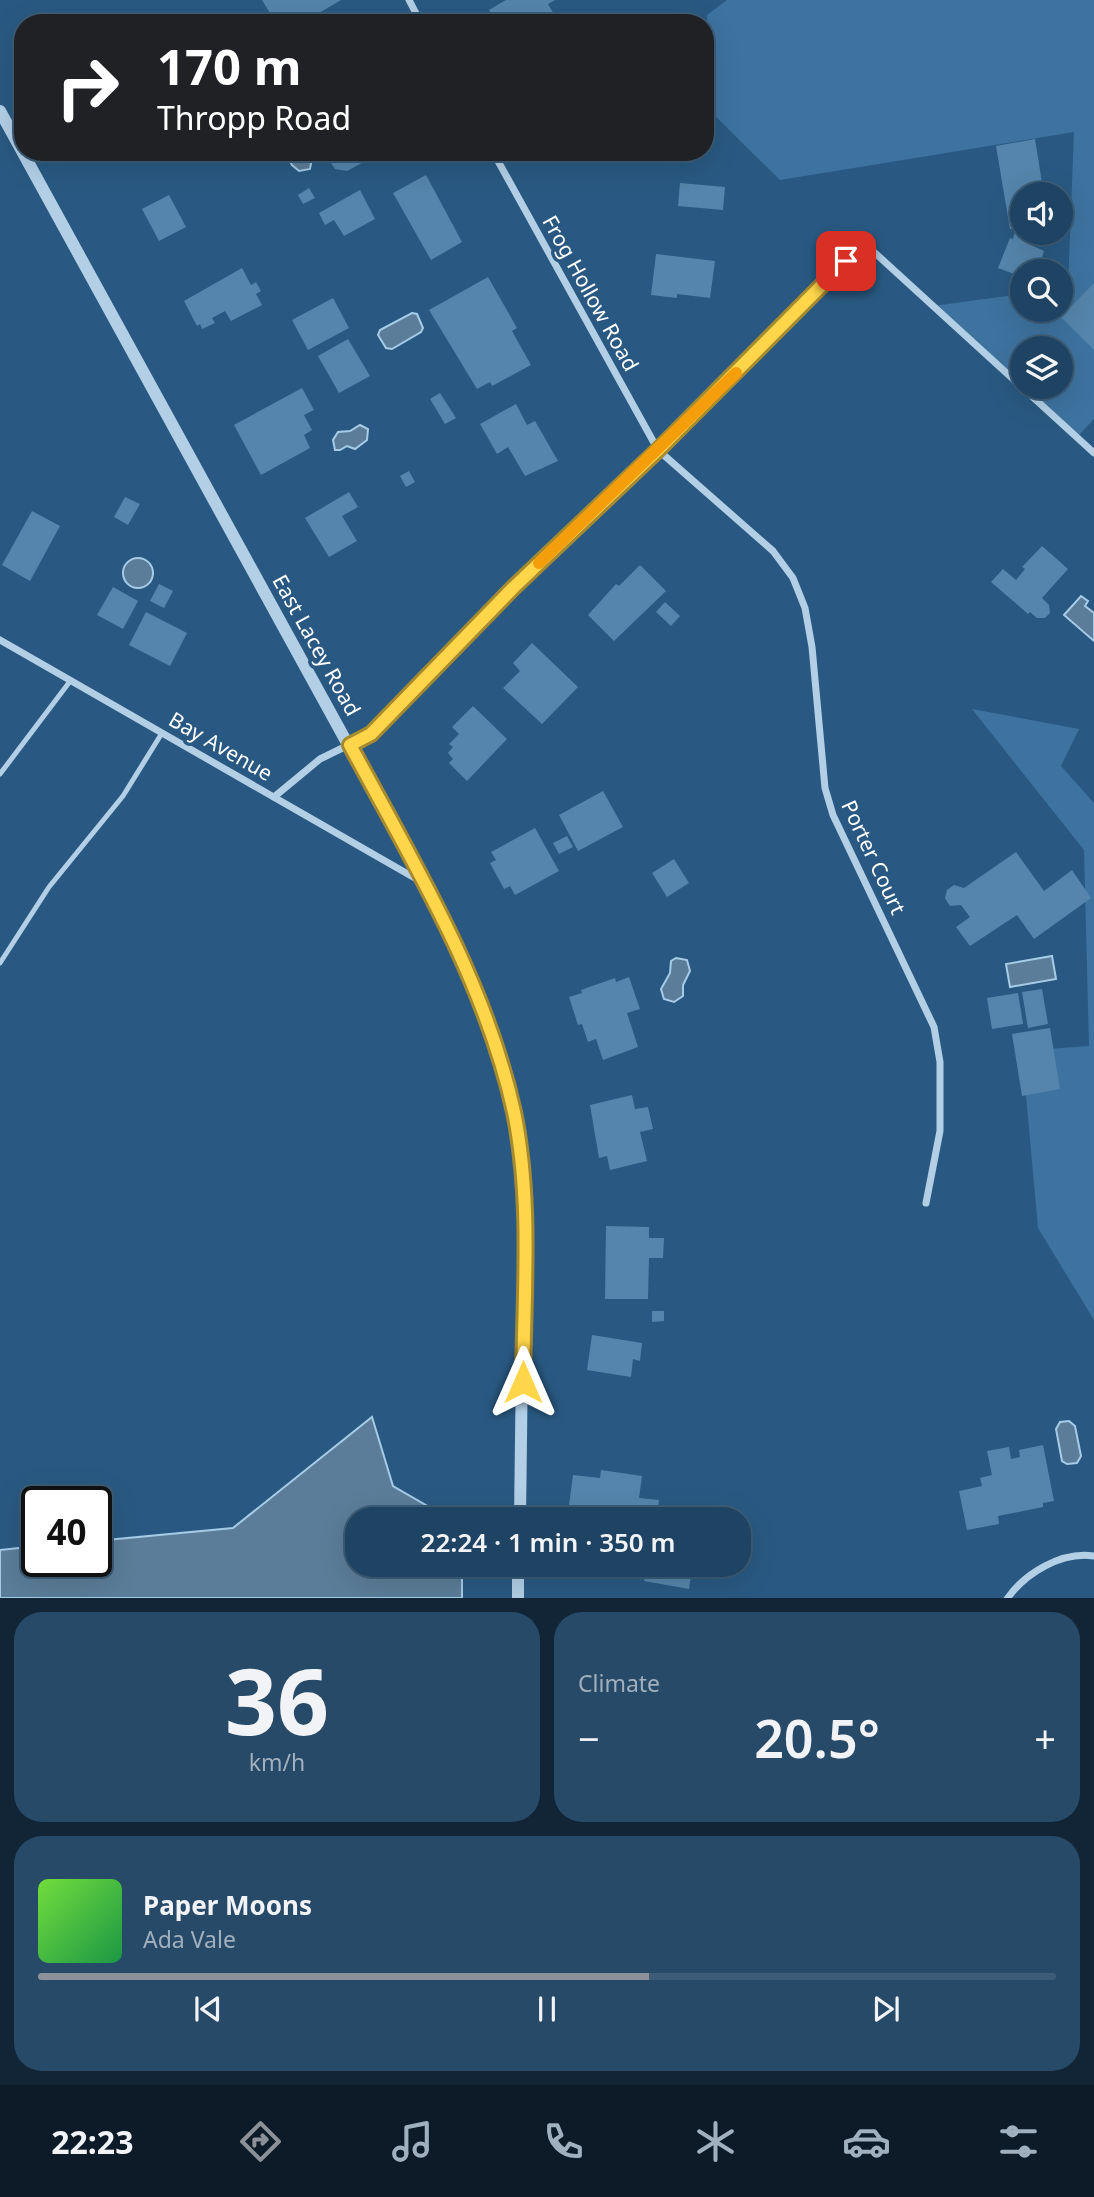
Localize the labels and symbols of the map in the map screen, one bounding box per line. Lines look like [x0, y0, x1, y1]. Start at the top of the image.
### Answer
street label: Frog Hollow Road [537, 210, 645, 376]
pin [816, 231, 876, 291]
street label: East Lacey Road [267, 569, 367, 721]
street label: Bay Avenue [164, 705, 278, 787]
street label: Porter Court [835, 795, 913, 919]
position arrow [486, 1345, 560, 1419]
speed limit sign: 40 [21, 1486, 112, 1577]

